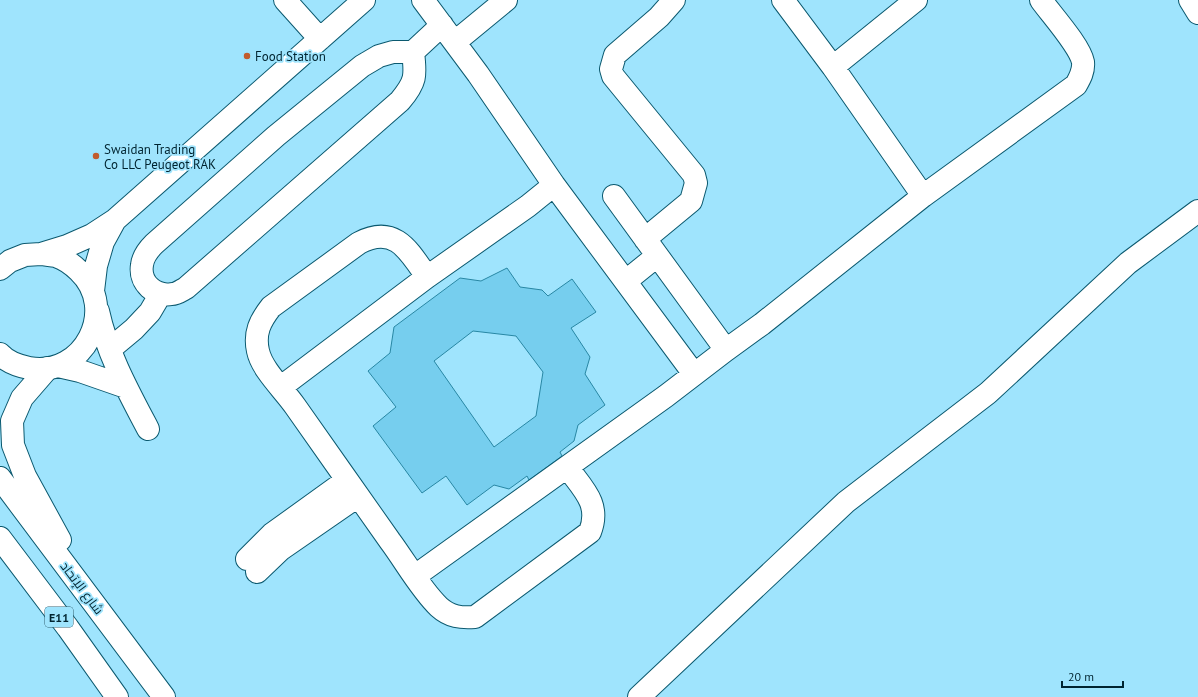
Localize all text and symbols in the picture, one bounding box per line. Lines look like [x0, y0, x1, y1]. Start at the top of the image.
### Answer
place label: Food Station [255, 48, 326, 65]
marker: Food Station [242, 51, 252, 61]
place label: Swaidan Trading Co LLC Peugeot RAK [104, 141, 216, 173]
marker: Swaidan Trading Co LLC Peugeot RAK [91, 151, 101, 161]
street label: شارع الإتحاد [57, 558, 107, 618]
road number: E11 [45, 607, 73, 627]
scale bar [1062, 663, 1123, 689]
text: 20 m [1068, 669, 1094, 684]

